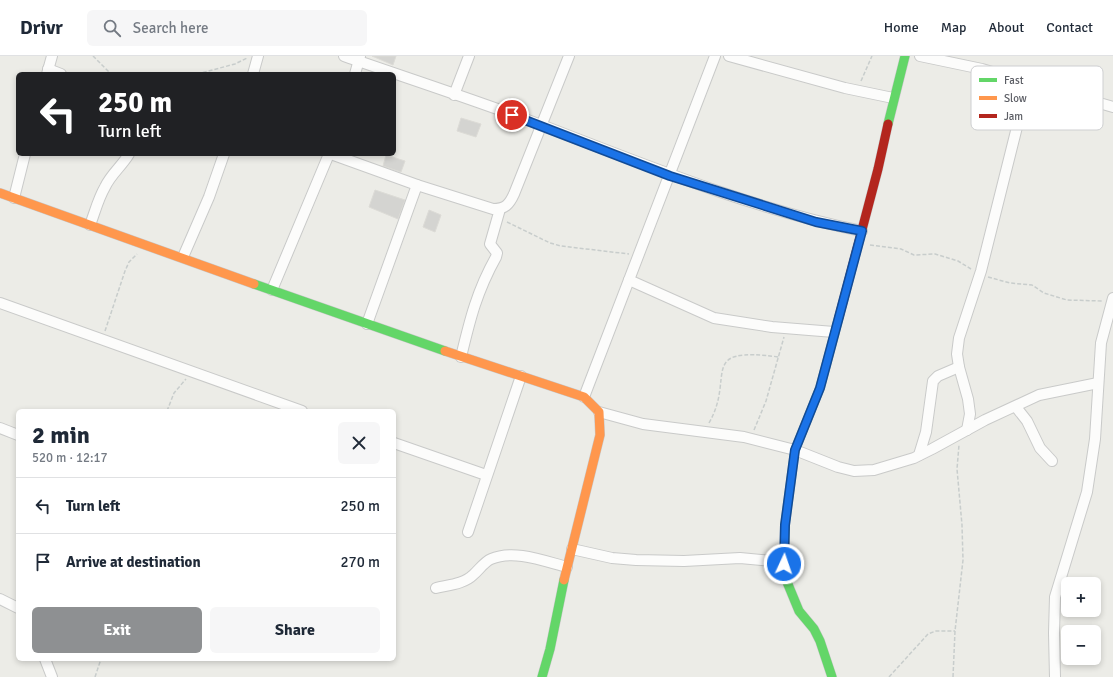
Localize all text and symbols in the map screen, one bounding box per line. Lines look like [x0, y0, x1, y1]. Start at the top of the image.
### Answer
search box [87, 10, 367, 46]
text: Drivr [20, 16, 63, 40]
icon: search [101, 17, 123, 39]
text: Search here [133, 19, 208, 37]
text: Home [884, 19, 919, 36]
text: Map [941, 19, 966, 36]
text: About [988, 19, 1024, 36]
text: Contact [1046, 19, 1093, 36]
legend [971, 66, 1103, 130]
text: Fast [1004, 74, 1024, 87]
text: 250 m [98, 86, 172, 120]
icon: left [32, 88, 84, 140]
text: Slow [1004, 92, 1027, 105]
pin [495, 98, 529, 132]
icon: arrive [501, 104, 523, 126]
text: Jam [1004, 110, 1023, 123]
text: Turn left [98, 120, 161, 142]
text: 2 min [32, 420, 90, 450]
button: close [338, 422, 380, 464]
text: 520 m · 12:17 [32, 450, 108, 466]
icon: left [32, 495, 54, 517]
text: Turn left [66, 497, 120, 515]
text: 250 m [340, 497, 380, 515]
position arrow [763, 543, 805, 585]
icon: arrive [32, 551, 54, 573]
text: Arrive at destination [66, 553, 201, 571]
text: 270 m [340, 553, 380, 571]
map controls [1061, 577, 1101, 665]
button: + [1061, 577, 1101, 617]
button: Exit [32, 607, 202, 653]
button: Share [210, 607, 380, 653]
button: − [1061, 625, 1101, 665]

